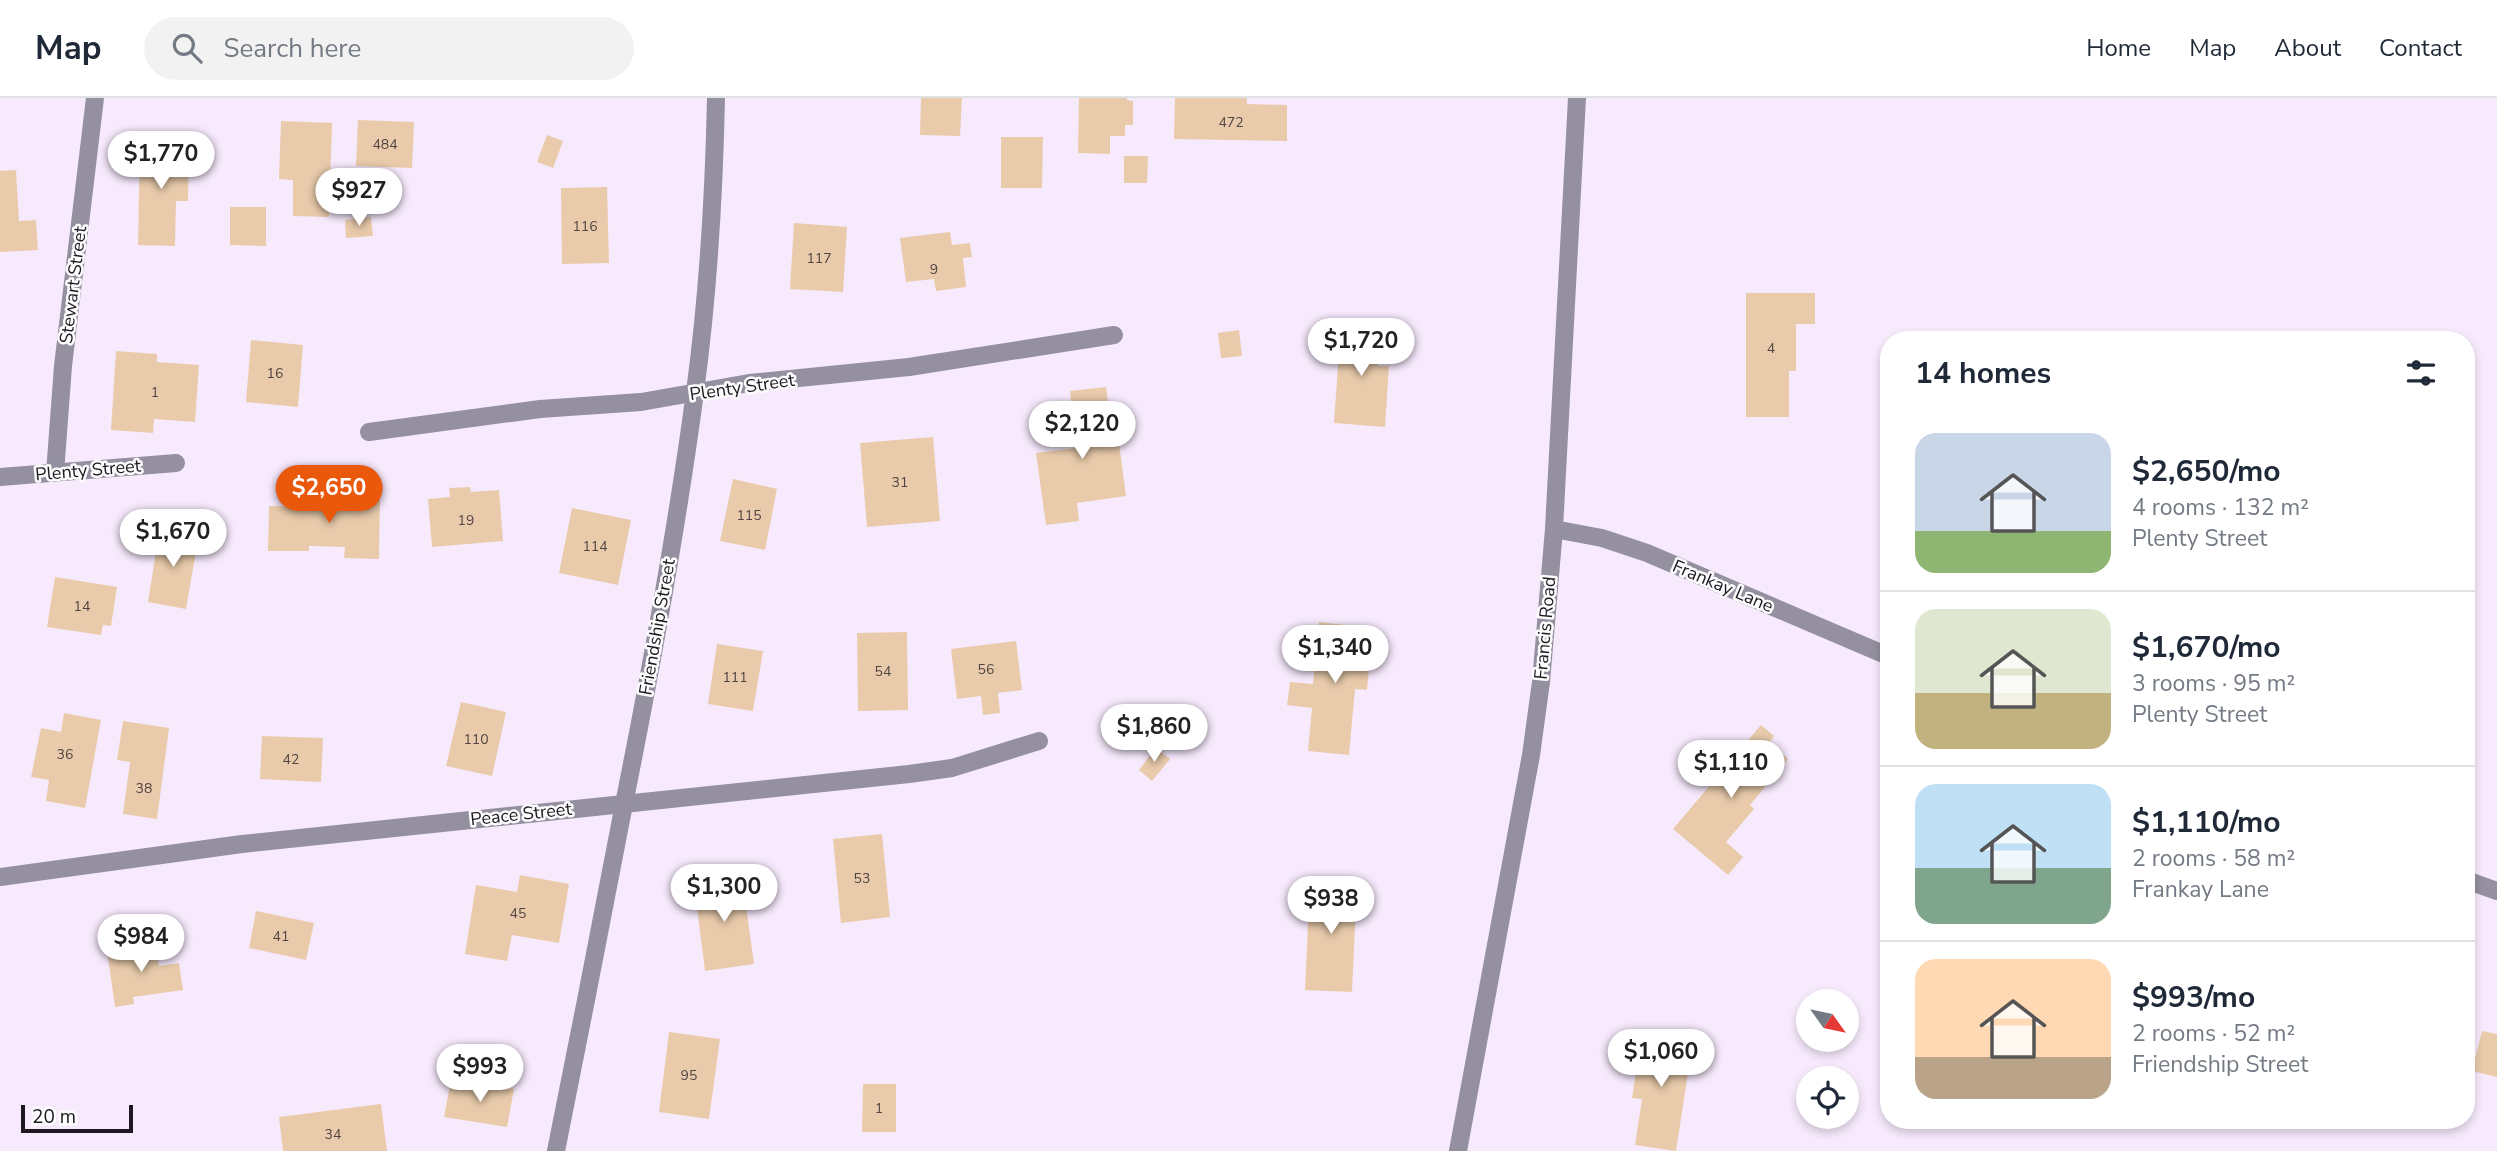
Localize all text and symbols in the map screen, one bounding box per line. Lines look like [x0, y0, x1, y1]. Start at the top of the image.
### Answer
search box [144, 17, 634, 80]
text: Map [35, 26, 102, 71]
icon: search [168, 29, 206, 67]
text: Search here [224, 31, 361, 66]
text: Home [2086, 32, 2151, 64]
text: Map [2189, 32, 2236, 64]
text: About [2274, 32, 2341, 64]
text: Contact [2379, 32, 2462, 64]
house number: 472 [1218, 113, 1244, 132]
pin: $1,770 [104, 132, 218, 191]
house number: 484 [372, 135, 398, 154]
text: $1,770 [124, 138, 198, 169]
pin: $927 [318, 169, 400, 228]
text: $927 [331, 175, 387, 206]
house number: 116 [572, 217, 598, 236]
street label: Stewart Street [54, 224, 92, 345]
house number: 117 [806, 249, 832, 268]
house number: 9 [930, 260, 938, 279]
pin: $1,720 [1304, 318, 1418, 378]
text: $1,720 [1324, 325, 1398, 356]
house number: 4 [1767, 339, 1775, 358]
text: 14 homes [1915, 353, 2051, 394]
icon: filters [2402, 354, 2440, 392]
house number: 16 [267, 364, 283, 383]
street label: Plenty Street [688, 368, 797, 406]
house number: 1 [151, 383, 159, 402]
pin: $2,120 [1025, 402, 1139, 461]
text: $2,120 [1045, 408, 1119, 439]
text: $2,650/mo [2132, 451, 2281, 492]
street label: Plenty Street [34, 453, 142, 487]
icon: home [1971, 461, 2055, 545]
pin: $2,650 [272, 466, 386, 525]
text: $2,650 [292, 472, 366, 503]
house number: 31 [892, 473, 908, 492]
text: 4 rooms · 132 m² [2132, 492, 2309, 523]
house number: 115 [736, 506, 762, 525]
pin: $1,670 [116, 510, 230, 569]
house number: 19 [458, 511, 474, 530]
text: $1,670 [136, 516, 210, 547]
text: Plenty Street [2132, 523, 2267, 554]
house number: 114 [582, 537, 608, 556]
street label: Frankay Lane [1669, 554, 1777, 618]
street label: Friendship Street [633, 556, 681, 697]
street label: Francis Road [1529, 575, 1561, 681]
house number: 14 [74, 597, 90, 616]
pin: $1,340 [1278, 626, 1392, 685]
text: $1,670/mo [2132, 627, 2281, 668]
text: $1,340 [1298, 632, 1372, 663]
icon: home [1971, 637, 2055, 721]
house number: 56 [978, 660, 994, 679]
house number: 54 [875, 662, 891, 681]
house number: 111 [722, 668, 748, 687]
text: 3 rooms · 95 m² [2132, 668, 2295, 699]
text: Plenty Street [2132, 699, 2267, 730]
pin: $1,860 [1097, 704, 1211, 764]
text: $1,860 [1117, 711, 1191, 742]
house number: 110 [463, 730, 489, 749]
pin: $1,110 [1674, 740, 1788, 800]
house number: 36 [57, 745, 73, 764]
text: $1,110 [1694, 747, 1768, 778]
house number: 42 [283, 750, 299, 769]
house number: 38 [136, 779, 152, 798]
street label: Peace Street [469, 797, 573, 831]
text: $1,110/mo [2132, 802, 2281, 843]
icon: home [1971, 812, 2055, 896]
text: 2 rooms · 58 m² [2132, 843, 2295, 874]
pin: $1,300 [667, 864, 781, 924]
house number: 53 [854, 869, 870, 888]
text: $1,300 [687, 871, 761, 902]
text: Frankay Lane [2132, 874, 2269, 905]
pin: $938 [1290, 876, 1372, 936]
text: $938 [1303, 883, 1359, 914]
house number: 45 [510, 904, 526, 923]
pin: $984 [100, 914, 182, 974]
text: $984 [113, 921, 169, 952]
house number: 41 [273, 927, 289, 946]
text: $993/mo [2132, 977, 2255, 1018]
icon: home [1971, 987, 2055, 1071]
north arrow [1796, 989, 1858, 1052]
map controls [1796, 989, 1859, 1129]
text: 2 rooms · 52 m² [2132, 1018, 2295, 1049]
pin: $1,060 [1604, 1030, 1718, 1089]
text: $1,060 [1624, 1036, 1698, 1067]
pin: $993 [439, 1044, 521, 1104]
text: Friendship Street [2132, 1049, 2308, 1080]
text: $993 [452, 1051, 508, 1082]
house number: 95 [681, 1066, 697, 1085]
button: locate [1796, 1066, 1859, 1129]
house number: 1 [875, 1099, 883, 1118]
scale bar [21, 1102, 133, 1134]
text: 20 m [32, 1104, 76, 1130]
house number: 34 [325, 1125, 341, 1144]

